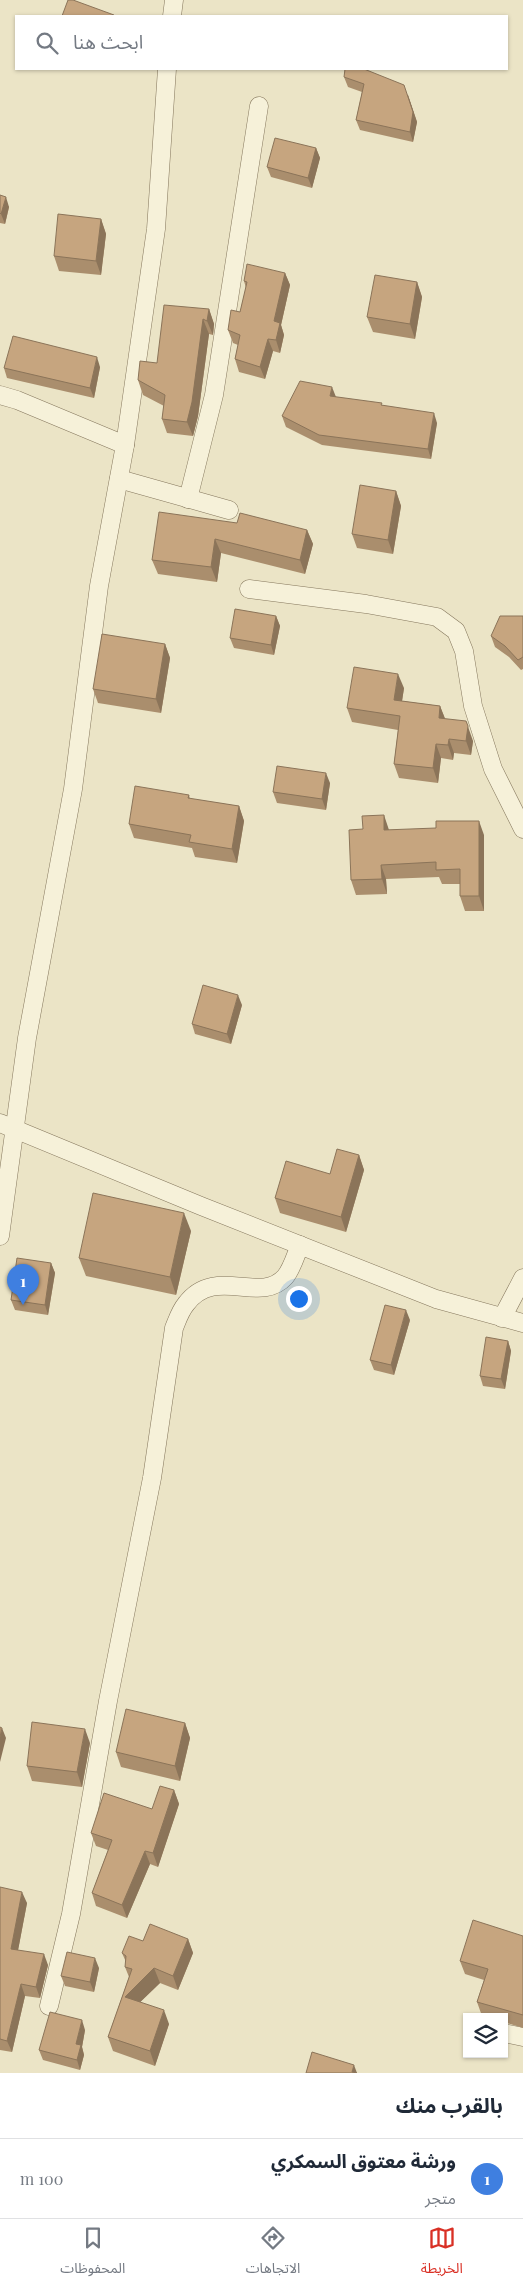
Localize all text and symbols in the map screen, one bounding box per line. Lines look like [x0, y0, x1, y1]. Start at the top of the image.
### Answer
search box [15, 15, 508, 70]
text: ابحث هنا [73, 28, 143, 54]
icon: search [33, 29, 61, 57]
pin: 1 [7, 1264, 39, 1305]
your location [286, 1286, 312, 1312]
map controls [463, 2013, 508, 2058]
button: layers [463, 2013, 508, 2058]
text: بالقرب منك [396, 2090, 503, 2118]
text: ورشة معتوق السمكري [271, 2147, 456, 2173]
text: 100 m [20, 2168, 63, 2189]
text: 1 [484, 2168, 490, 2189]
text: متجر [425, 2187, 456, 2208]
tab: المحفوظات [60, 2224, 125, 2283]
tab: الاتجاهات [246, 2224, 300, 2283]
tab: الخريطة [421, 2224, 463, 2283]

